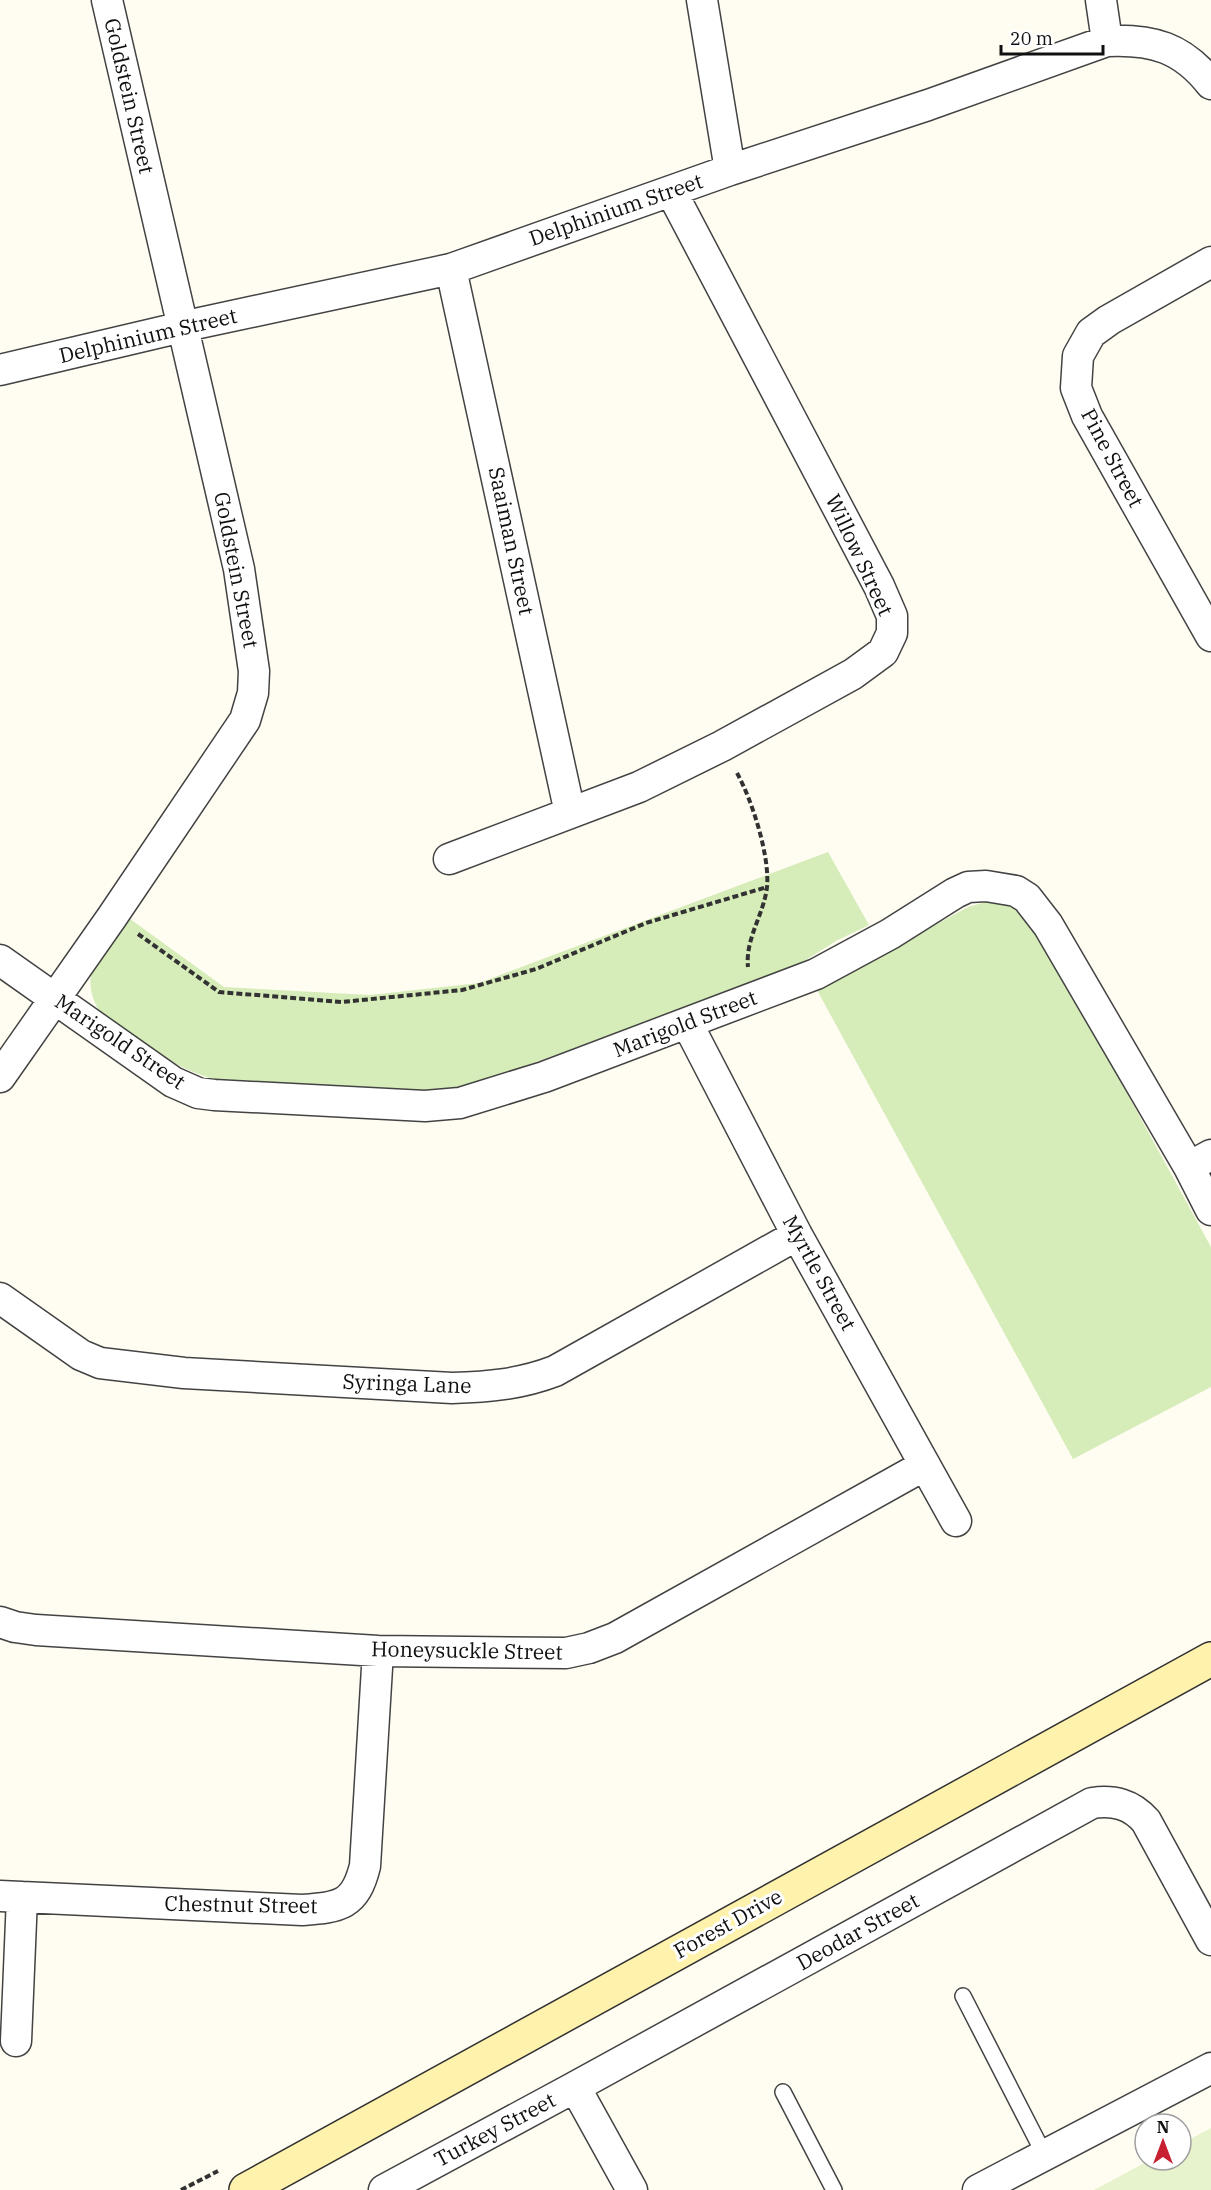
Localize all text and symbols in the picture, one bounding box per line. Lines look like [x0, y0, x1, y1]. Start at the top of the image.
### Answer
street label: Goldstein Street [98, 15, 161, 176]
scale bar [1001, 18, 1103, 56]
text: 20 m [1010, 27, 1053, 50]
street label: Delphinium Street [525, 166, 706, 252]
street label: Delphinium Street [56, 301, 240, 369]
street label: Pine Street [1075, 403, 1151, 512]
street label: Saaiman Street [483, 464, 541, 617]
street label: Goldstein Street [208, 489, 266, 650]
street label: Willow Street [820, 489, 900, 620]
street label: Marigold Street [609, 983, 761, 1063]
street label: Marigold Street [50, 987, 191, 1095]
street label: Myrtle Street [777, 1210, 863, 1335]
street label: Syringa Lane [342, 1367, 472, 1399]
street label: Honeysuckle Street [371, 1634, 563, 1666]
street label: Forest Drive [668, 1882, 787, 1964]
street label: Deodar Street [791, 1886, 924, 1976]
street label: Chestnut Street [164, 1889, 318, 1919]
street label: Turkey Street [429, 2085, 560, 2173]
north arrow [1133, 2112, 1193, 2172]
text: N [1157, 2117, 1169, 2137]

